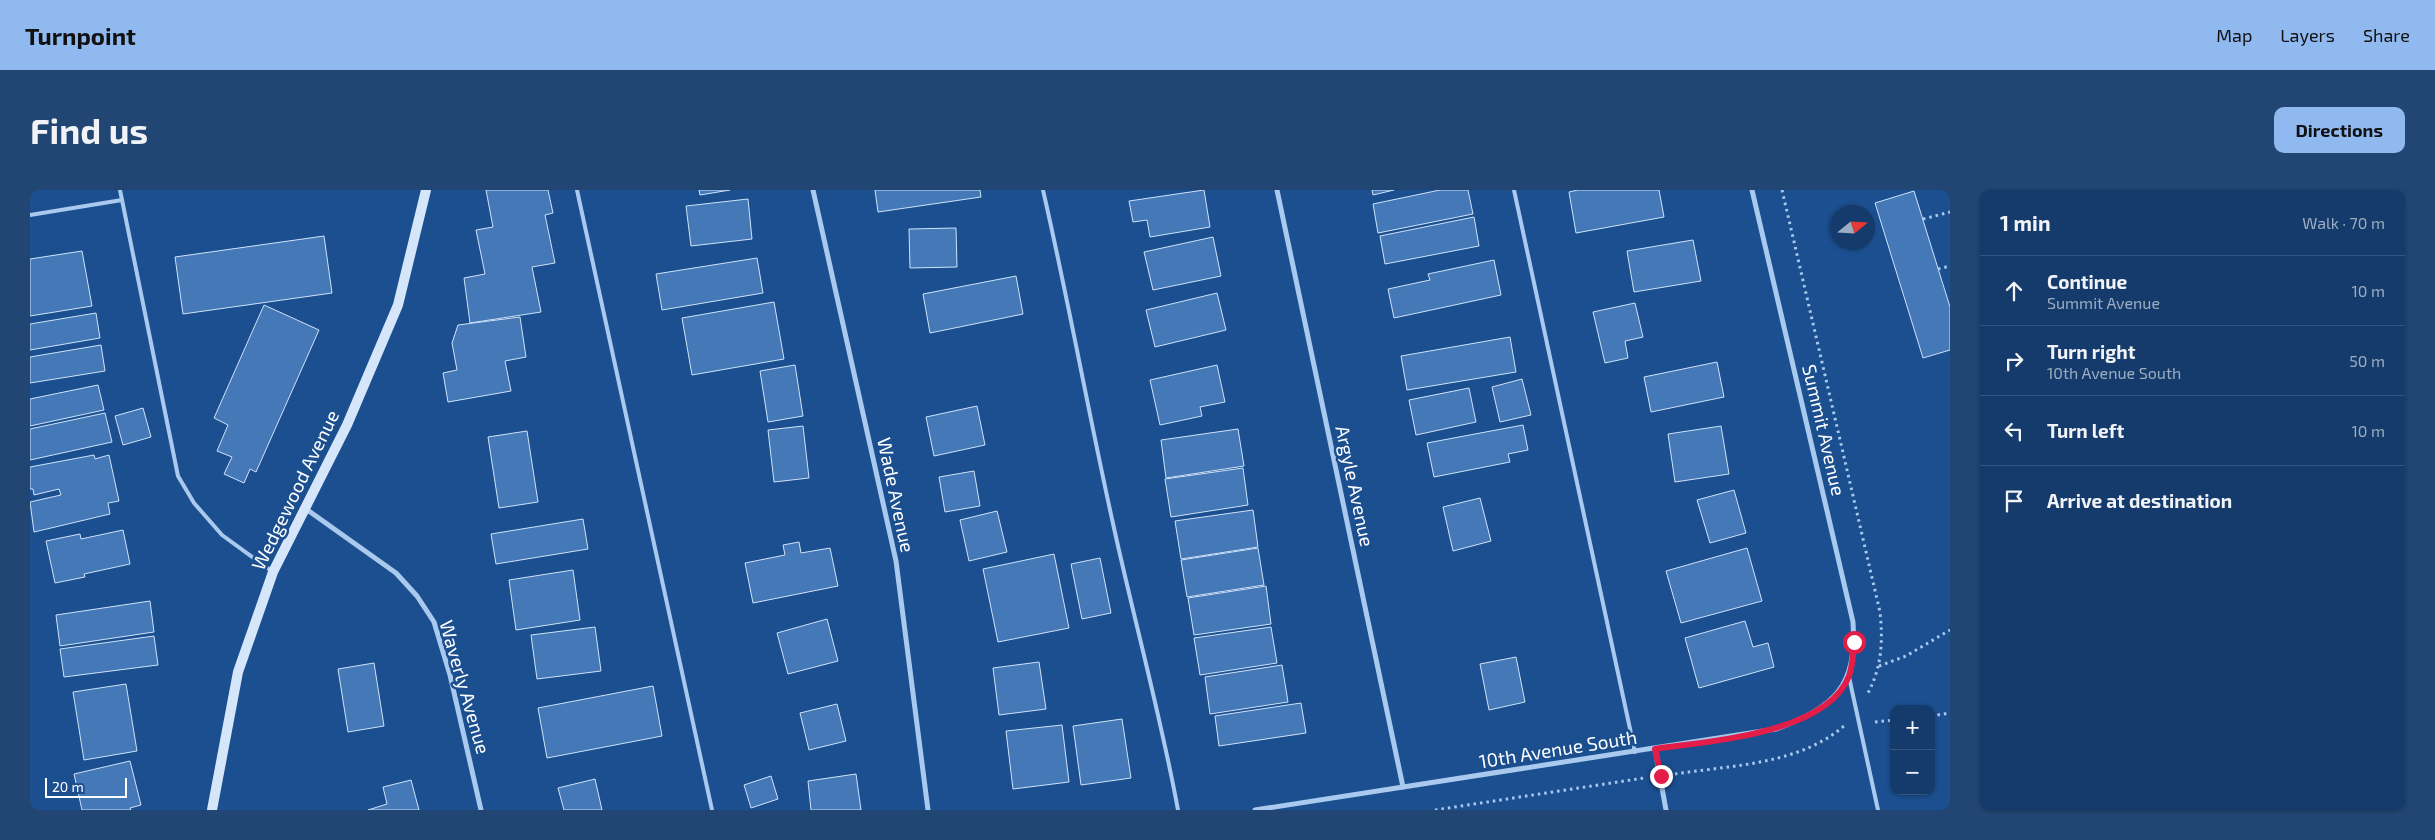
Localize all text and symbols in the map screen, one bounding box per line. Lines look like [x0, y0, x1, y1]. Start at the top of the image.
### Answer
text: Turnpoint [25, 21, 136, 50]
text: Map [2216, 24, 2252, 46]
text: Layers [2280, 24, 2335, 46]
text: Share [2363, 24, 2410, 46]
button: Directions [2274, 107, 2405, 153]
text: Find us [30, 109, 148, 151]
north arrow [1830, 205, 1875, 250]
text: 1 min [2000, 210, 2051, 235]
text: Walk · 70 m [2302, 213, 2385, 232]
text: Continue [2047, 270, 2127, 293]
icon: ahead [2000, 277, 2028, 305]
text: 10 m [2351, 281, 2385, 300]
text: Summit Avenue [2047, 293, 2160, 312]
text: Turn right [2047, 340, 2135, 363]
icon: right [2000, 347, 2028, 375]
text: 50 m [2349, 351, 2385, 370]
street label: Summit Avenue [1798, 362, 1851, 498]
text: 10th Avenue South [2047, 363, 2181, 382]
street label: Wedgewood Avenue [246, 406, 343, 573]
icon: left [2000, 417, 2028, 445]
text: Turn left [2047, 419, 2124, 442]
text: 10 m [2351, 421, 2385, 440]
street label: Argyle Avenue [1331, 423, 1380, 549]
street label: Wade Avenue [873, 435, 920, 554]
icon: arrive [2000, 487, 2028, 515]
text: Arrive at destination [2047, 489, 2232, 512]
street label: Waverly Avenue [435, 617, 496, 757]
route start [1843, 631, 1866, 654]
map controls [1890, 705, 1935, 795]
button: + [1890, 705, 1935, 750]
street label: 10th Avenue South [1477, 725, 1639, 772]
button: − [1890, 750, 1935, 795]
route end [1650, 765, 1673, 788]
scale bar [45, 775, 128, 798]
text: 20 m [52, 778, 84, 795]

